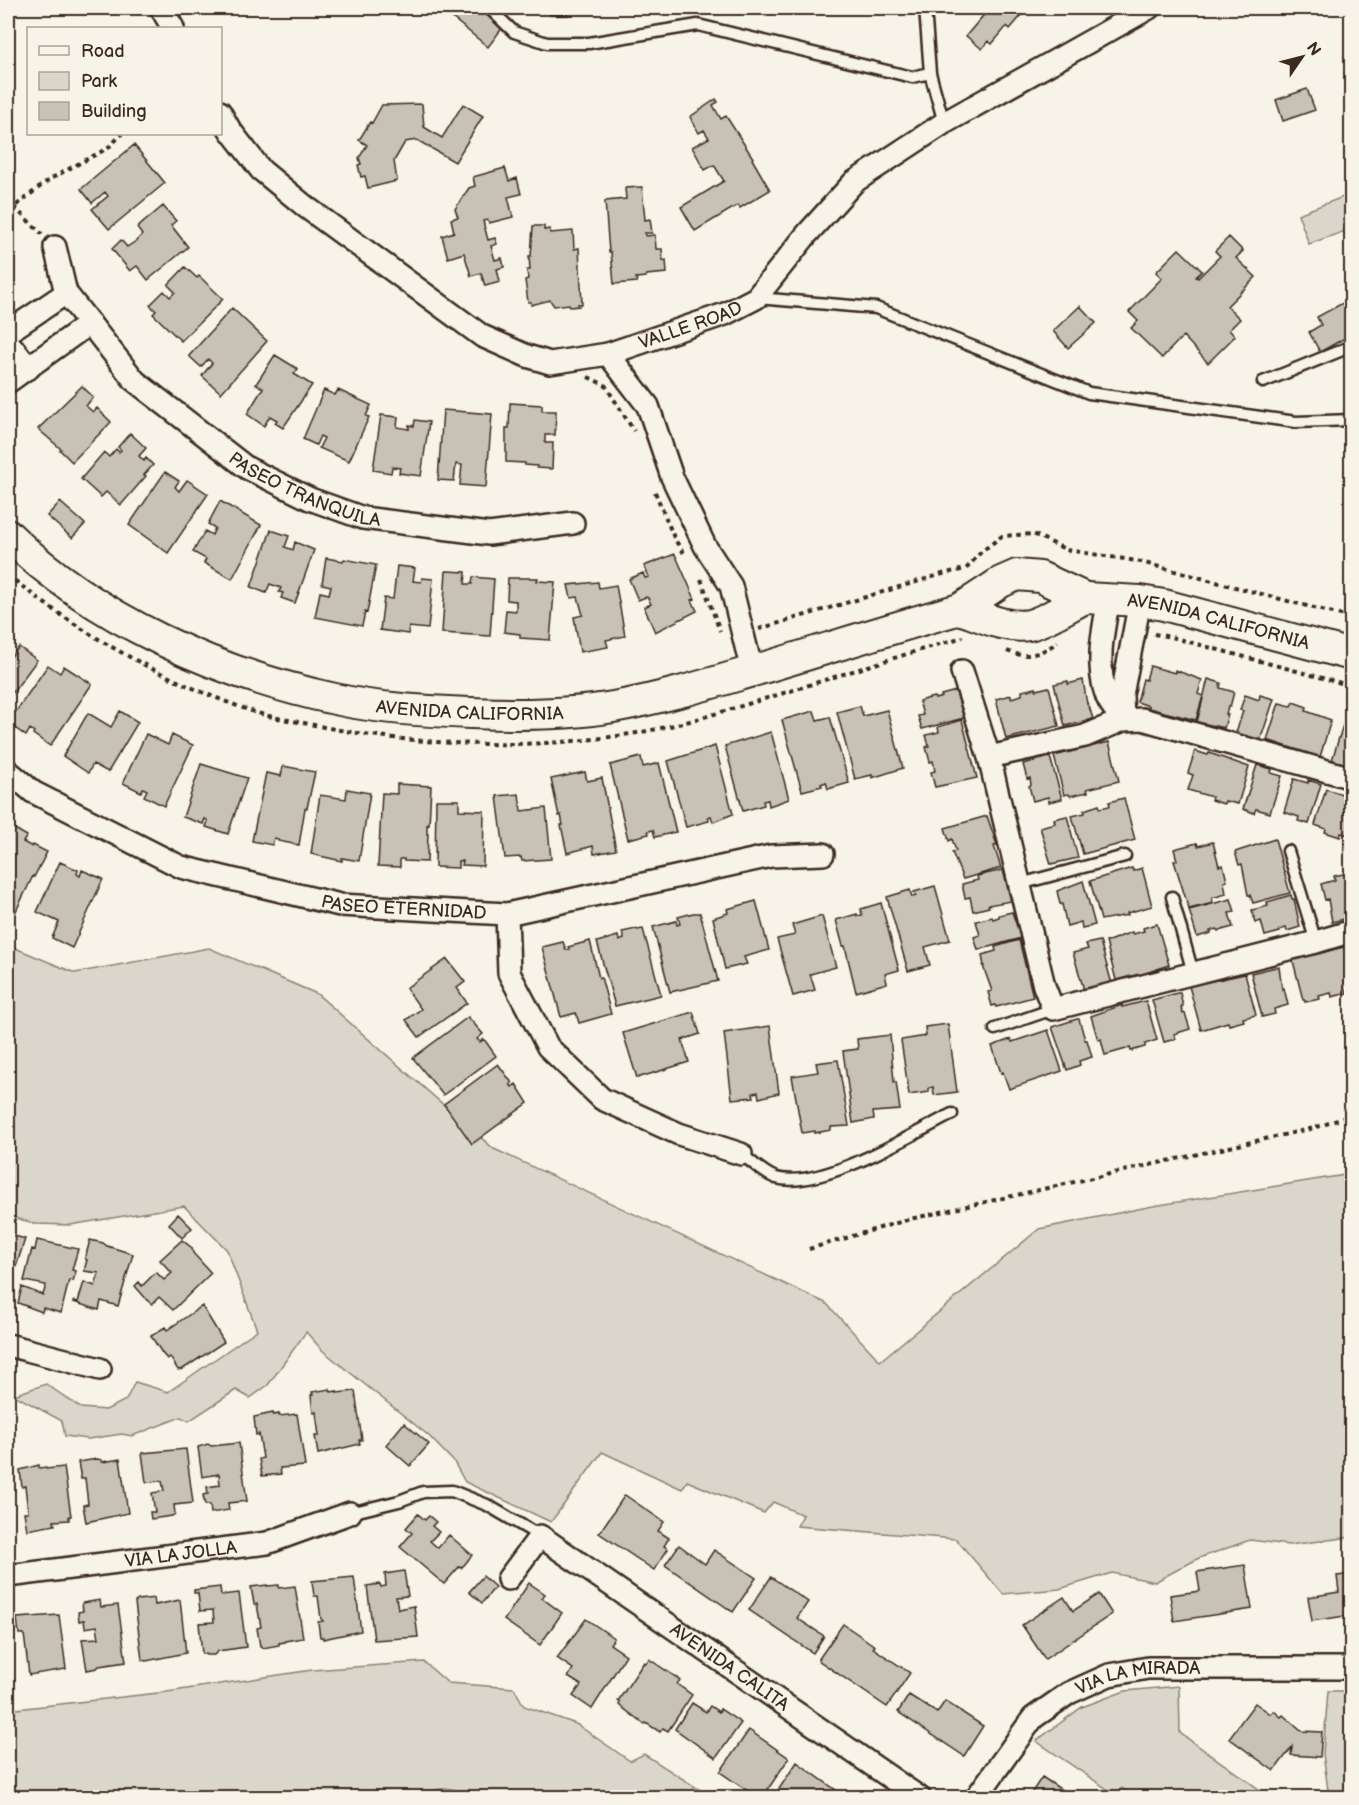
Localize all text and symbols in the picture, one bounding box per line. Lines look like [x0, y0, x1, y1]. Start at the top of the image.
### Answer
legend [27, 27, 222, 135]
north arrow [1272, 27, 1332, 87]
text: N [1302, 39, 1324, 60]
text: Road [81, 41, 125, 62]
text: Park [81, 71, 117, 92]
text: Building [81, 101, 147, 122]
street label: VALLE ROAD [636, 296, 746, 353]
street label: PASEO TRANQUILA [225, 447, 382, 531]
street label: AVENIDA CALIFORNIA [1127, 590, 1312, 654]
street label: AVENIDA CALIFORNIA [375, 696, 564, 725]
street label: PASEO ETERNIDAD [319, 890, 487, 923]
street label: VIA LA JOLLA [123, 1536, 238, 1572]
street label: AVENIDA CALITA [666, 1618, 793, 1715]
street label: VIA LA MIRADA [1072, 1658, 1200, 1699]

